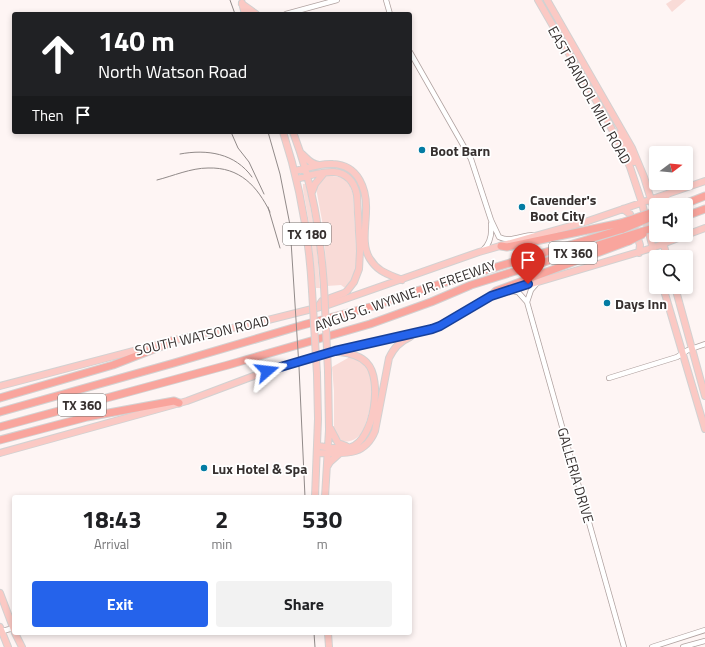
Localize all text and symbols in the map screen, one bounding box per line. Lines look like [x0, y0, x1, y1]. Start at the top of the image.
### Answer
text: 140 m [98, 19, 175, 62]
street label: EAST RANDOL MILL ROAD [543, 22, 637, 168]
icon: ahead [32, 28, 84, 80]
text: North Watson Road [98, 58, 247, 85]
text: Then [32, 104, 64, 127]
icon: arrive [72, 104, 94, 126]
place label: Boot Barn [430, 140, 490, 161]
marker: Boot Barn [417, 145, 427, 155]
north arrow [649, 146, 693, 190]
map controls [649, 146, 693, 294]
place label: Cavender's Boot City [530, 189, 597, 226]
button: sound [649, 198, 693, 242]
marker: Cavender's Boot City [517, 202, 527, 212]
road number: TX 180 [283, 223, 331, 245]
road number: TX 360 [549, 242, 597, 264]
pin [511, 243, 545, 284]
icon: arrive [517, 249, 539, 271]
button: search [649, 250, 693, 294]
street label: ANGUS G. WYNNE, JR. FREEWAY [311, 254, 499, 336]
place label: Days Inn [615, 293, 667, 314]
marker: Days Inn [602, 298, 612, 308]
street label: SOUTH WATSON ROAD [133, 309, 271, 361]
position arrow [246, 350, 288, 392]
road number: TX 360 [58, 394, 106, 416]
street label: GALLERIA DRIVE [552, 425, 600, 526]
place label: Lux Hotel & Spa [212, 458, 307, 479]
marker: Lux Hotel & Spa [199, 463, 209, 473]
text: 18:43 [82, 501, 142, 537]
text: 2 [215, 501, 229, 537]
text: 530 [302, 501, 342, 537]
text: Arrival [94, 534, 129, 554]
text: min [211, 534, 232, 554]
text: m [317, 534, 328, 554]
button: Exit [32, 581, 208, 627]
button: Share [216, 581, 392, 627]

